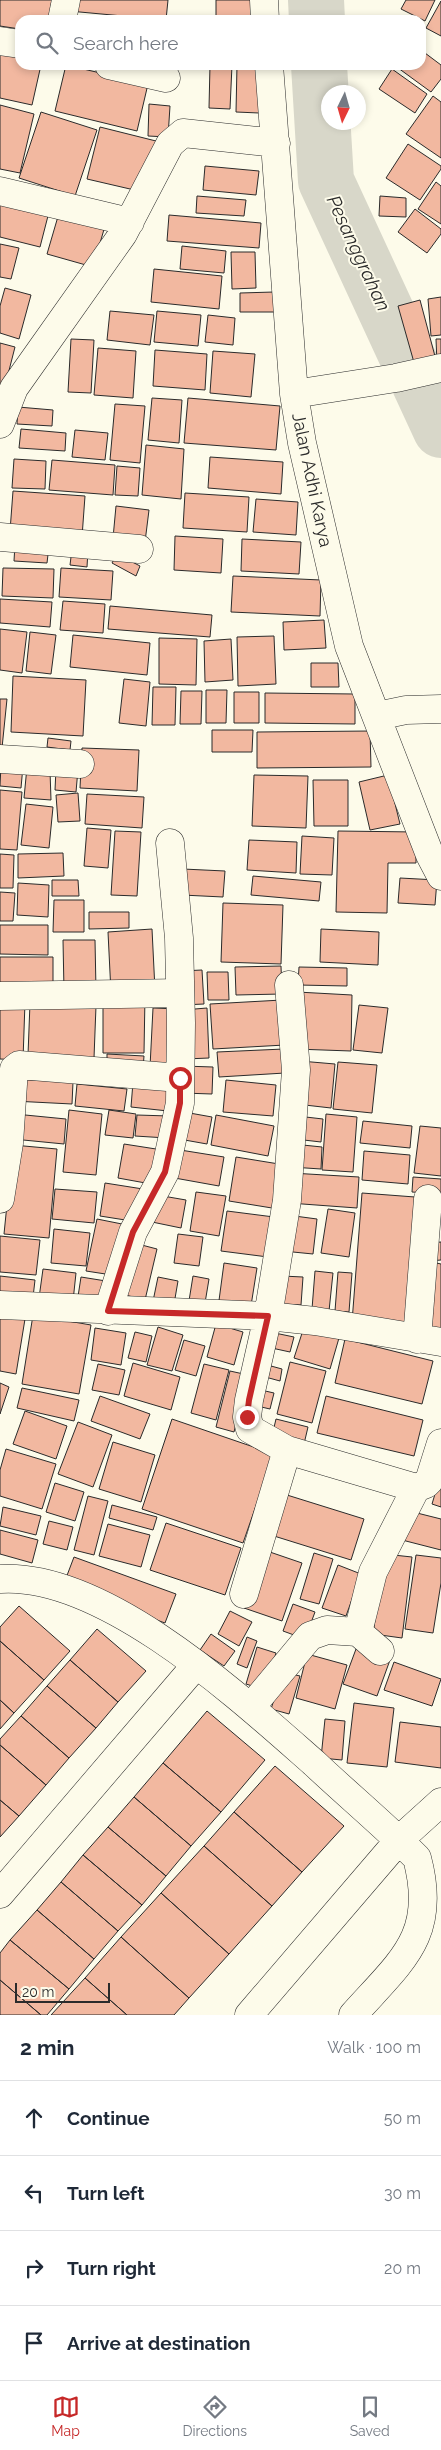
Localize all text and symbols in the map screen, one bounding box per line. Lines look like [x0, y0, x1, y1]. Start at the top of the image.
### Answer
search box [15, 15, 426, 70]
icon: search [33, 29, 61, 57]
text: Search here [73, 32, 179, 54]
north arrow [321, 85, 366, 130]
water label: Pesanggrahan [323, 192, 395, 314]
street label: Jalan Adhi Karya [288, 411, 337, 549]
route start [169, 1067, 192, 1090]
route end [236, 1406, 259, 1429]
scale bar [15, 1980, 110, 2003]
text: 20 m [22, 1984, 54, 2000]
text: 2 min [20, 2035, 74, 2060]
text: Walk · 100 m [327, 2038, 421, 2057]
icon: ahead [20, 2104, 48, 2132]
text: Continue [67, 2107, 150, 2129]
text: 50 m [384, 2109, 421, 2128]
icon: left [20, 2179, 48, 2207]
text: Turn left [67, 2182, 144, 2204]
text: 30 m [384, 2184, 421, 2203]
icon: right [20, 2254, 48, 2282]
text: Turn right [67, 2257, 156, 2279]
text: 20 m [384, 2259, 421, 2278]
icon: arrive [20, 2329, 48, 2357]
text: Arrive at destination [67, 2332, 251, 2354]
tab: Map [51, 2393, 80, 2439]
tab: Directions [182, 2393, 247, 2439]
tab: Saved [350, 2393, 390, 2439]

